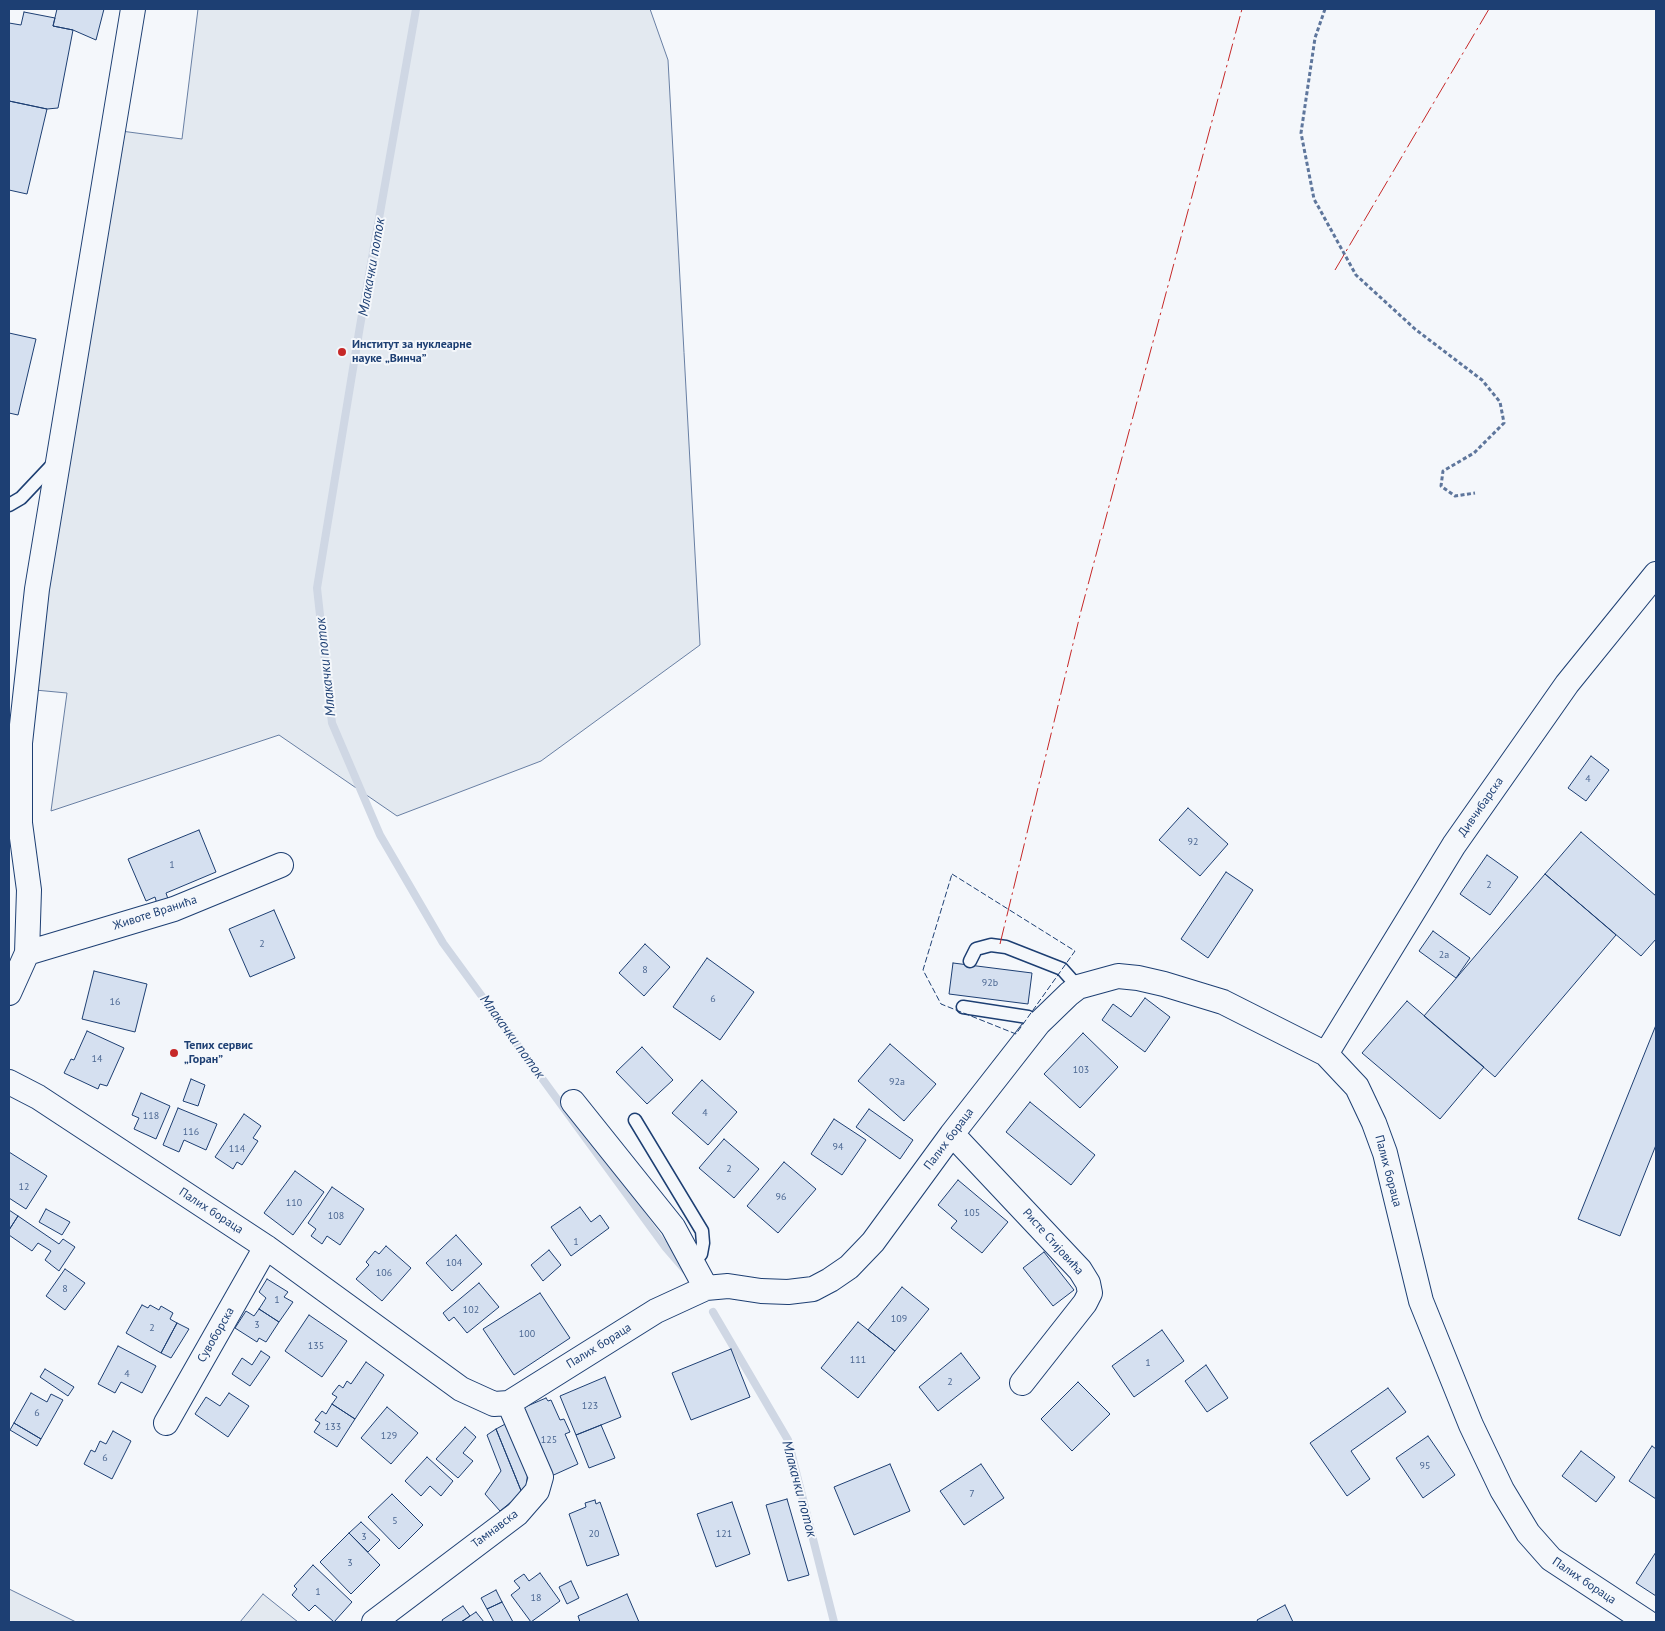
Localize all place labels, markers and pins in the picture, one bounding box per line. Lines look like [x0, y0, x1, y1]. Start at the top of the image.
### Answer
place label: Институт за нуклеарне науке „Винча” [352, 338, 472, 366]
marker: Институт за нуклеарне науке „Винча” [336, 346, 348, 358]
place label: Тепих сервис „Горан” [184, 1039, 253, 1067]
marker: Тепих сервис „Горан” [168, 1047, 180, 1059]

